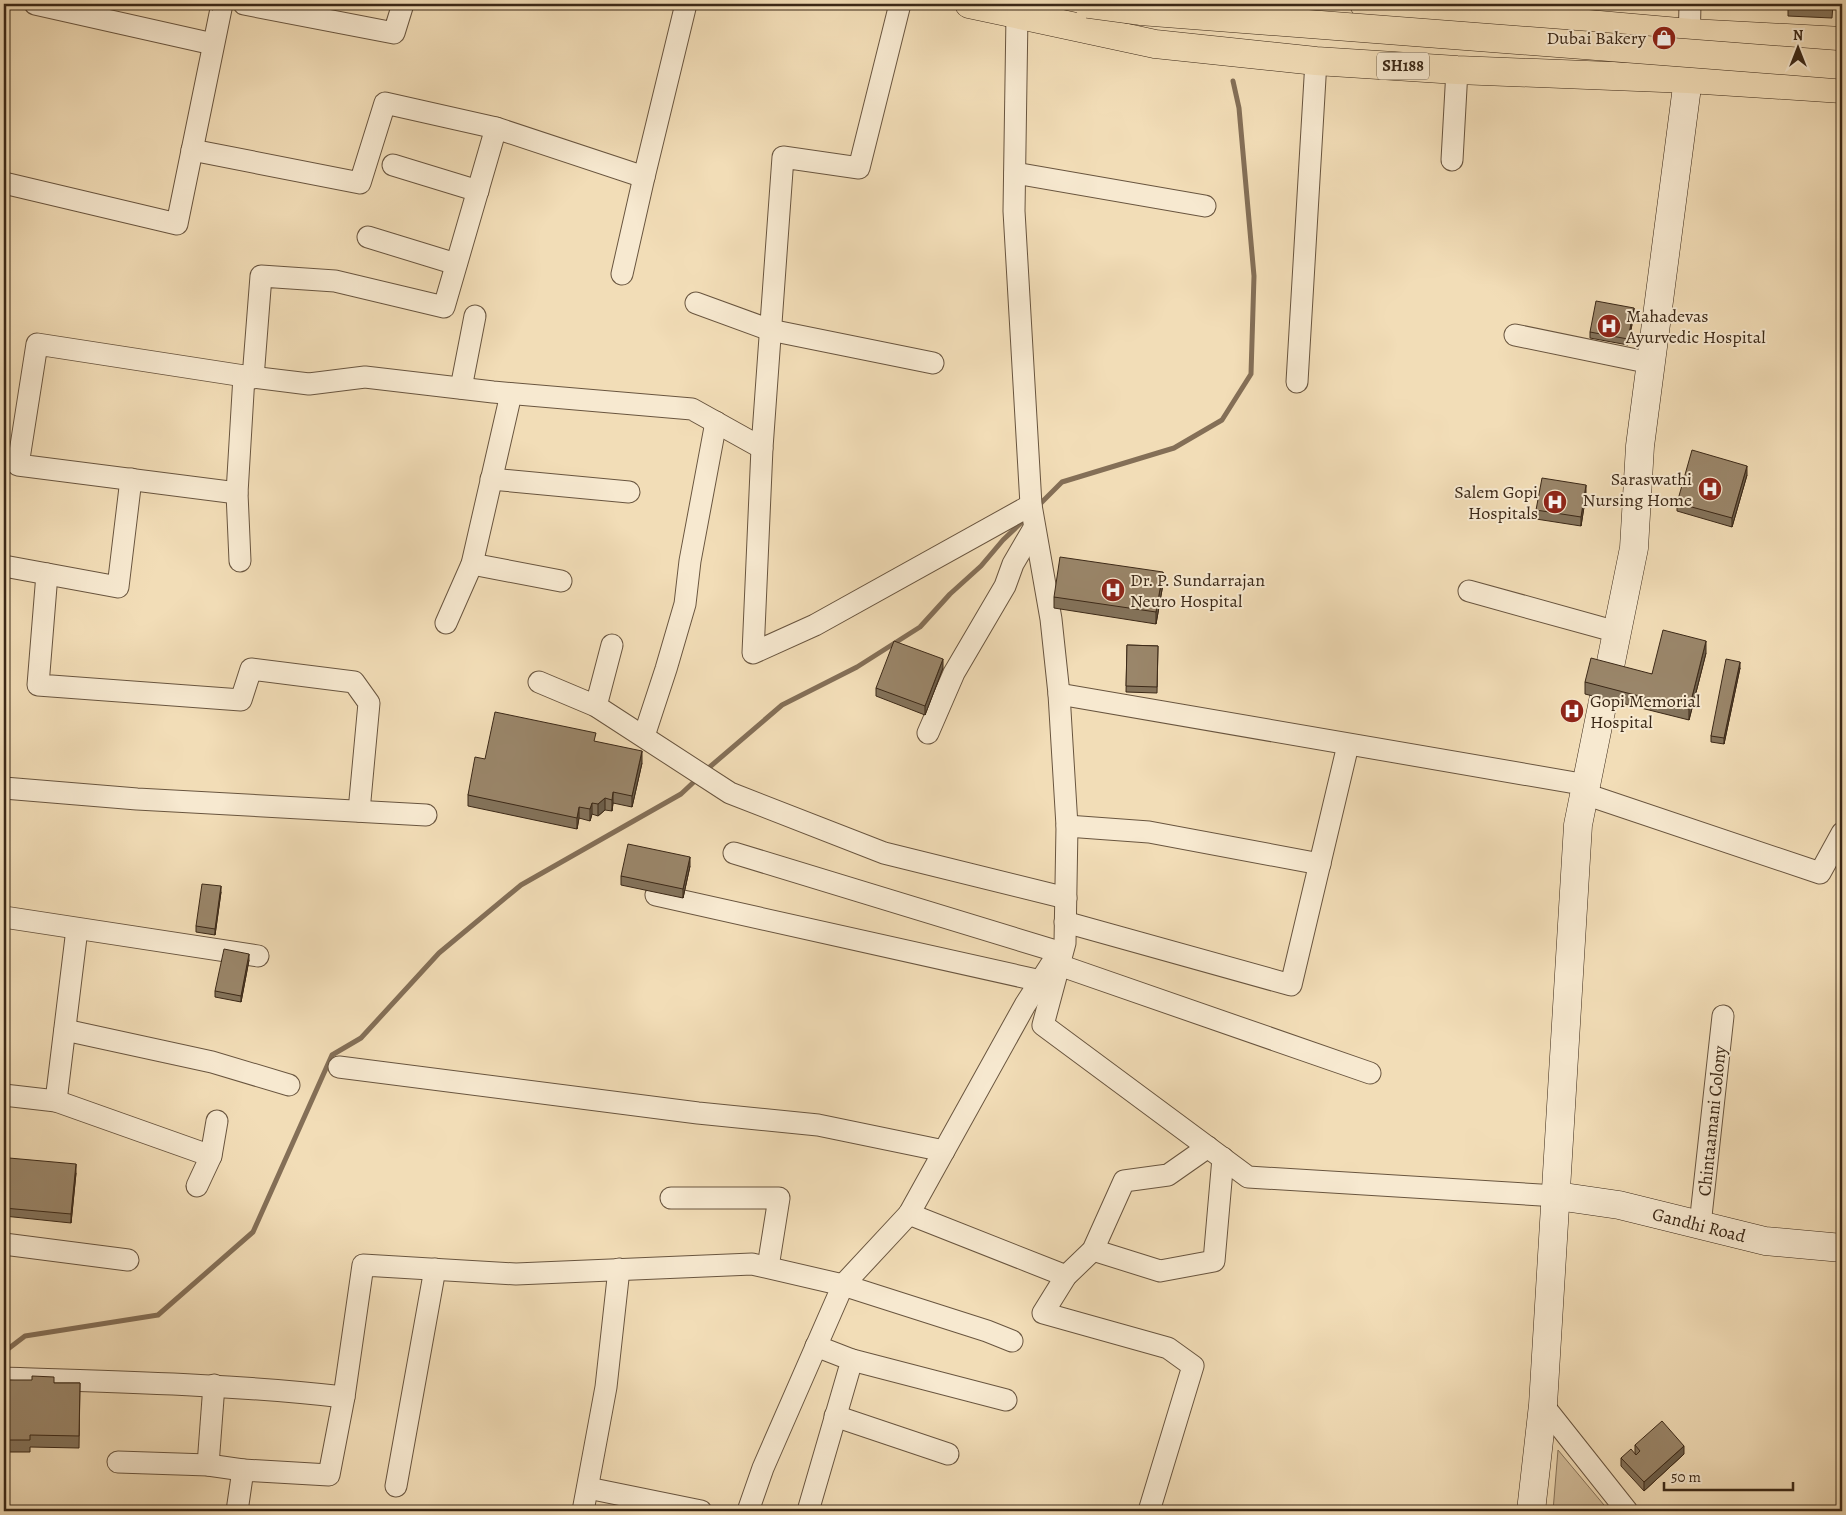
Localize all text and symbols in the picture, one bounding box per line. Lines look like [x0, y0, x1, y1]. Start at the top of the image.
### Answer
north arrow [1774, 22, 1824, 72]
shop icon: Dubai Bakery [1651, 25, 1677, 51]
place label: Dubai Bakery [1546, 26, 1647, 50]
text: N [1793, 26, 1803, 45]
road number: SH188 [1377, 52, 1429, 80]
place label: Mahadevas Ayurvedic Hospital [1625, 304, 1766, 349]
hospital icon: Mahadevas Ayurvedic Hospital [1596, 313, 1622, 339]
place label: Saraswathi Nursing Home [1582, 467, 1692, 512]
hospital icon: Saraswathi Nursing Home [1697, 476, 1723, 502]
place label: Salem Gopi Hospitals [1454, 480, 1538, 525]
hospital icon: Salem Gopi Hospitals [1542, 489, 1568, 515]
place label: Dr. P. Sundarrajan Neuro Hospital [1130, 568, 1265, 613]
hospital icon: Dr. P. Sundarrajan Neuro Hospital [1100, 577, 1126, 603]
place label: Gopi Memorial Hospital [1590, 689, 1701, 734]
hospital icon: Gopi Memorial Hospital [1559, 698, 1585, 724]
street label: Chintaamani Colony [1692, 1044, 1732, 1197]
street label: Gandhi Road [1650, 1202, 1749, 1248]
scale bar [1664, 1460, 1792, 1492]
text: 50 m [1671, 1467, 1701, 1487]

